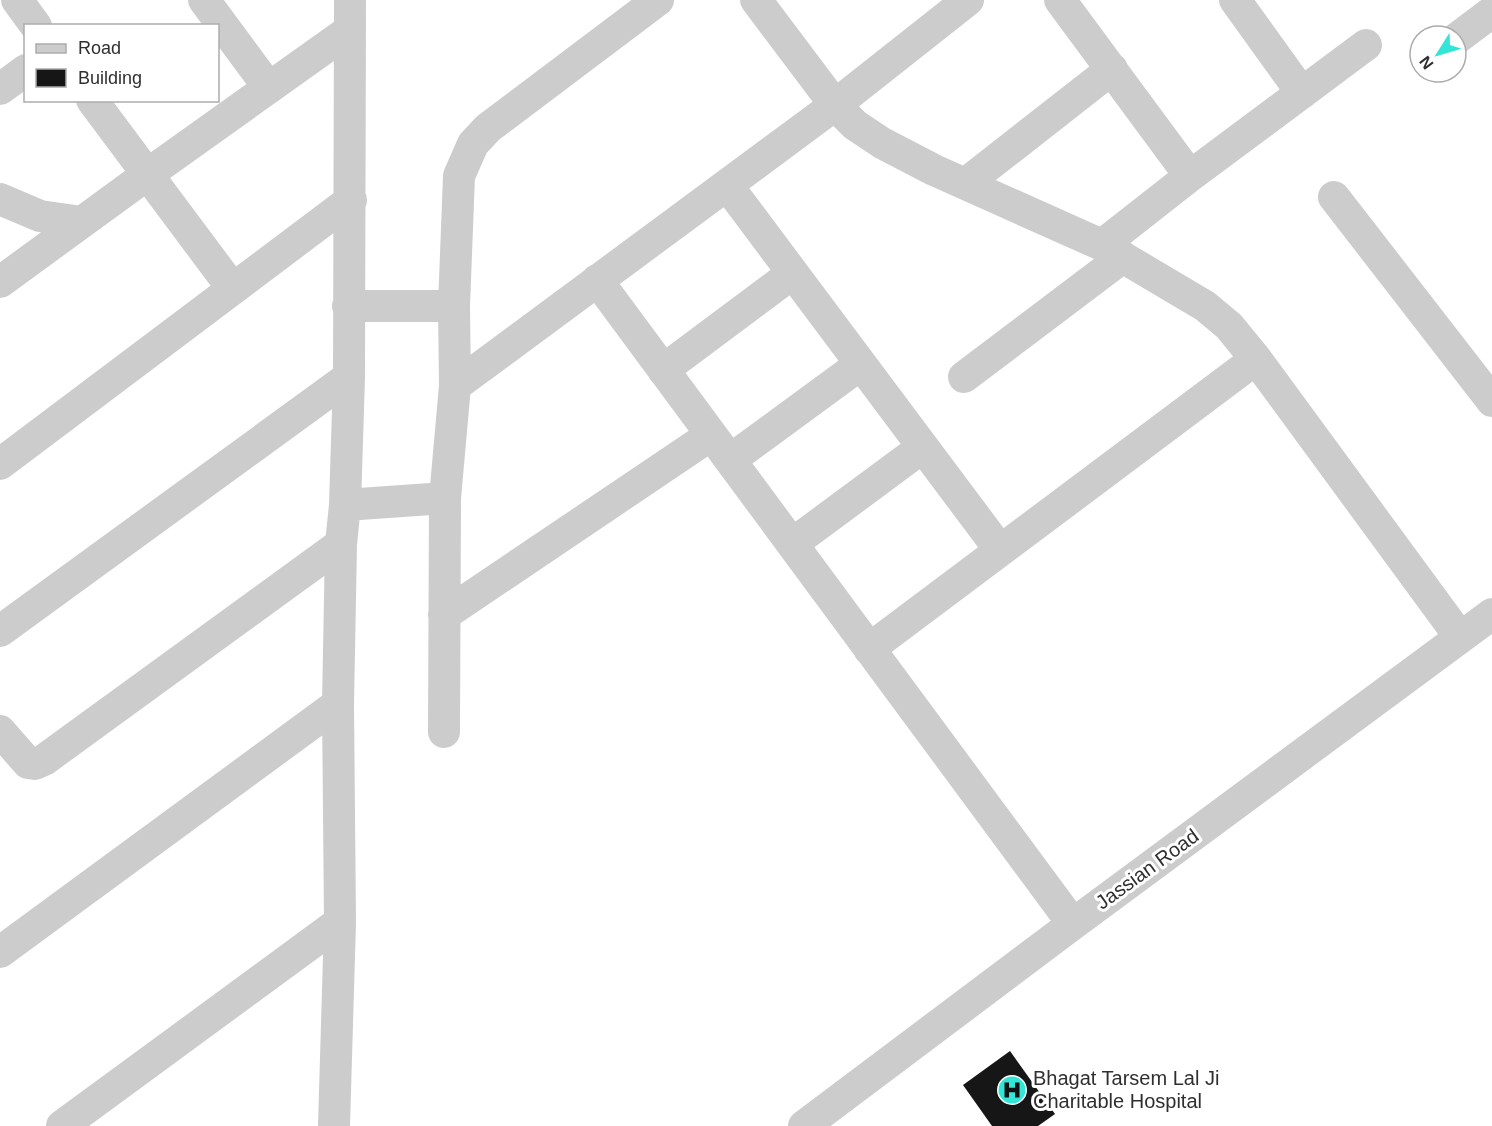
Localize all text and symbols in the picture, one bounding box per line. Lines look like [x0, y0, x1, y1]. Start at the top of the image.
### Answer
legend [24, 24, 219, 102]
north arrow [1408, 24, 1468, 84]
text: Road [78, 38, 121, 58]
text: N [1416, 53, 1437, 72]
text: Building [78, 68, 142, 88]
street label: Jassian Road [1092, 824, 1202, 914]
place label: Bhagat Tarsem Lal Ji Charitable Hospital [1033, 1067, 1219, 1112]
hospital icon: Bhagat Tarsem Lal Ji Charitable Hospital [996, 1074, 1028, 1106]

